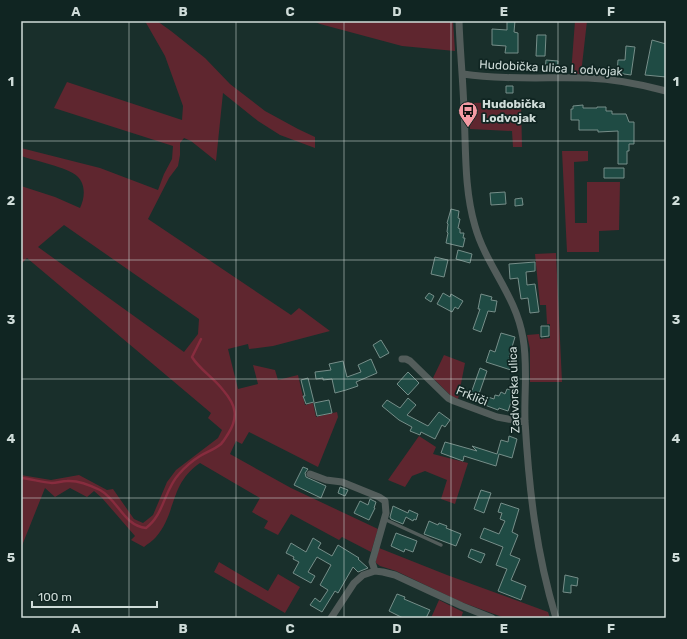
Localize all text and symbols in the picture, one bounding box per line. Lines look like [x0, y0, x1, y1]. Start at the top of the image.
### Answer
text: A [71, 4, 81, 19]
text: B [178, 4, 188, 19]
text: C [285, 4, 295, 19]
text: D [392, 4, 402, 19]
text: E [500, 4, 508, 19]
text: F [607, 4, 615, 19]
street label: Hudobička ulica I. odvojak [479, 57, 624, 79]
text: 1 [8, 74, 14, 89]
text: 1 [673, 74, 679, 89]
place label: Hudobička I.odvojak [482, 97, 546, 125]
bus stop icon: Hudobička I.odvojak [457, 100, 479, 128]
text: 2 [7, 193, 15, 208]
text: 2 [672, 193, 680, 208]
text: 3 [7, 312, 16, 327]
text: 3 [672, 312, 681, 327]
street label: Zadvorska ulica [505, 346, 523, 434]
street label: Frkliči [454, 383, 490, 409]
text: 4 [7, 431, 16, 446]
text: 4 [672, 431, 681, 446]
text: 5 [7, 550, 15, 565]
text: 5 [672, 550, 680, 565]
scale bar [32, 583, 157, 609]
text: 100 m [38, 590, 72, 604]
text: A [71, 621, 81, 636]
text: B [178, 621, 188, 636]
text: C [285, 621, 295, 636]
text: D [392, 621, 402, 636]
text: E [500, 621, 508, 636]
text: F [607, 621, 615, 636]

